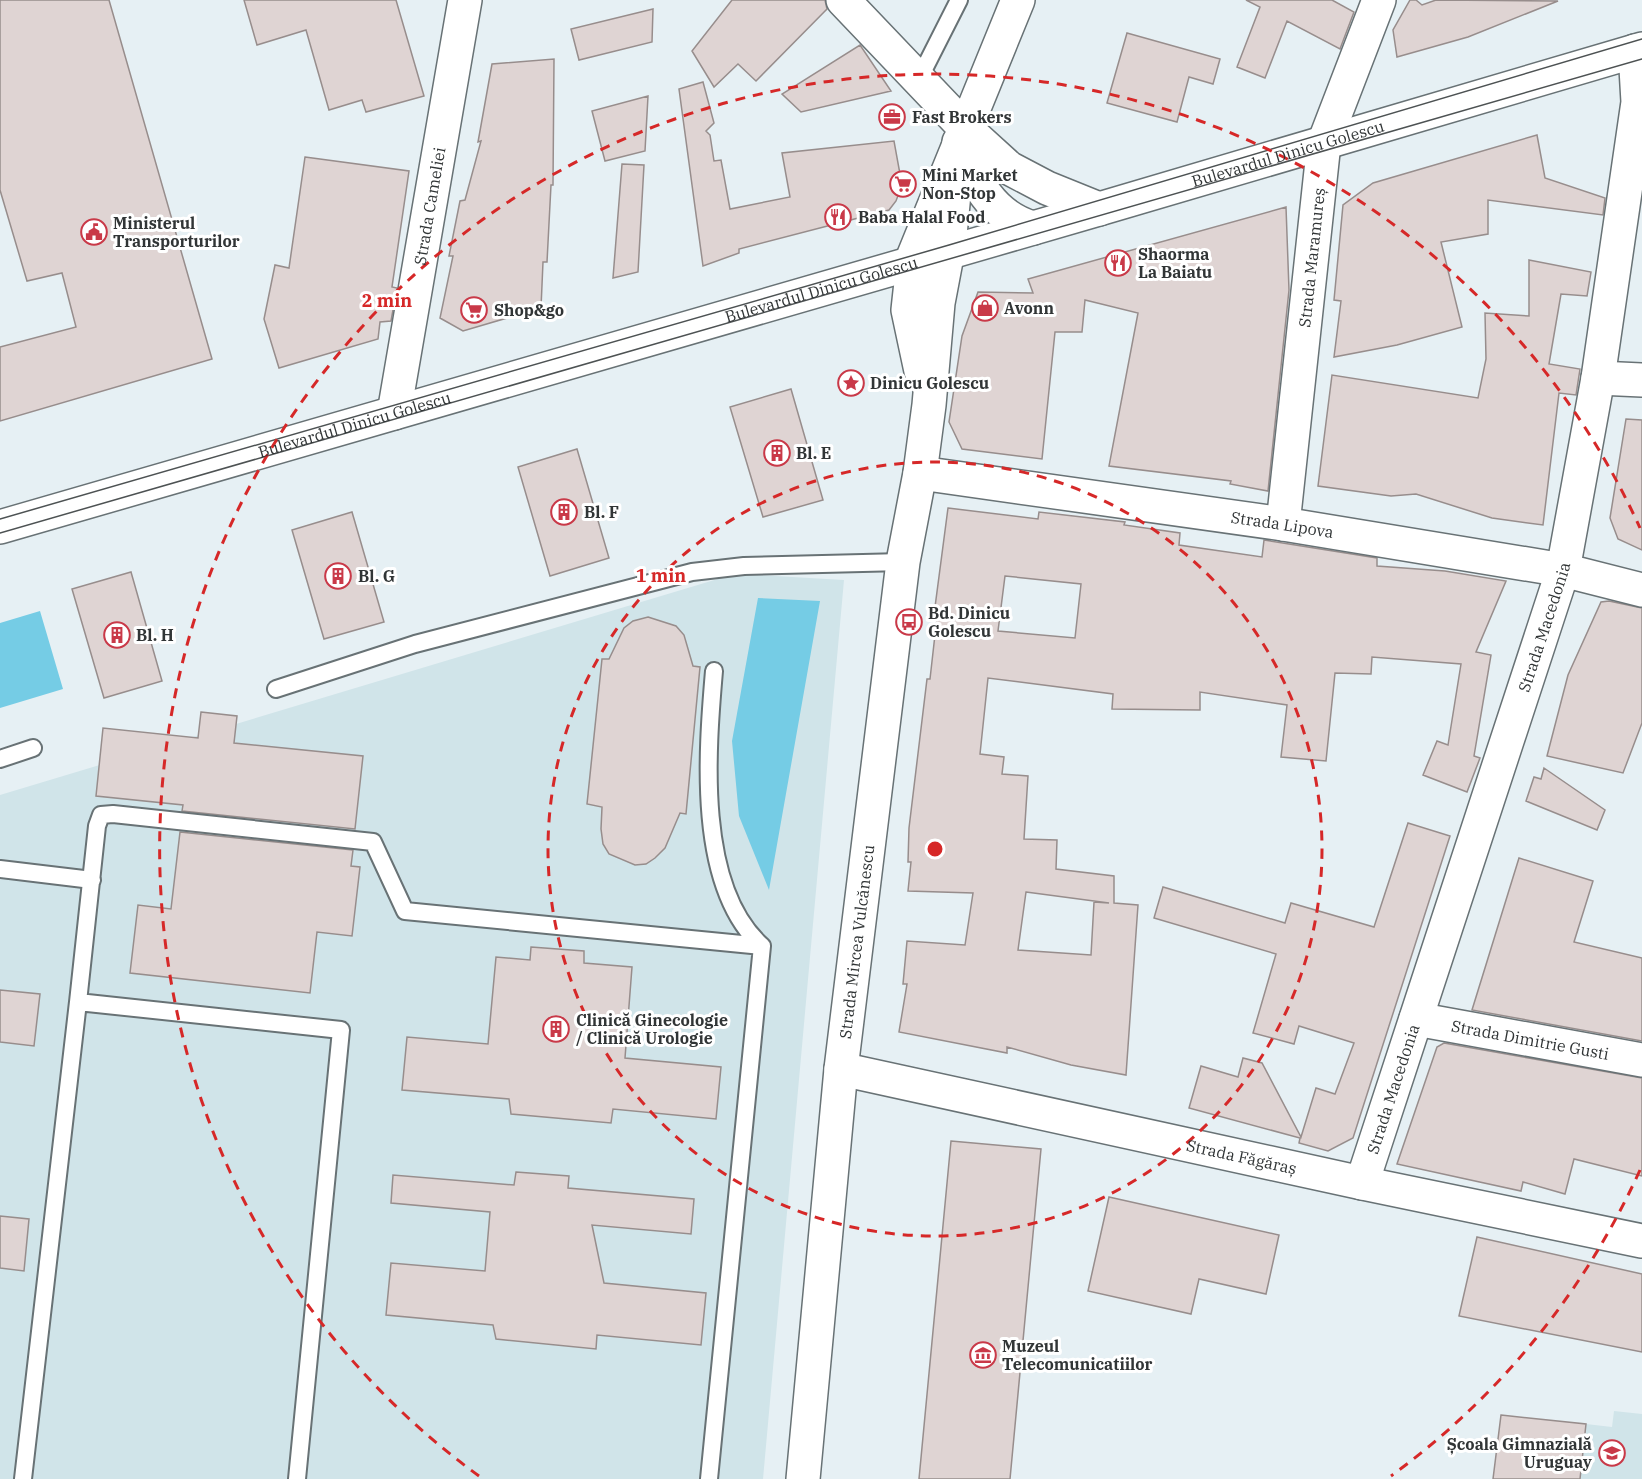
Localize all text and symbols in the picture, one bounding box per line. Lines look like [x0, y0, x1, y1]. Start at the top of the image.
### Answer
office icon: Fast Brokers [877, 102, 907, 132]
place label: Fast Brokers [912, 107, 1012, 127]
street label: Bulevardul Dinicu Golescu [1189, 116, 1387, 191]
street label: Strada Cameliei [410, 145, 450, 267]
place label: Mini Market Non-Stop [922, 165, 1017, 203]
supermarket icon: Mini Market Non-Stop [888, 169, 918, 199]
street label: Strada Maramureș [1294, 187, 1329, 328]
restaurant icon: Baba Halal Food [823, 202, 853, 232]
place label: Baba Halal Food [858, 207, 985, 227]
place label: Ministerul Transporturilor [113, 213, 240, 251]
public building icon: Ministerul Transporturilor [79, 217, 109, 247]
place label: Shaorma La Baiatu [1138, 244, 1212, 282]
restaurant icon: Shaorma La Baiatu [1103, 248, 1133, 278]
street label: Bulevardul Dinicu Golescu [723, 252, 920, 327]
text: 2 min [362, 289, 412, 312]
shop icon: Avonn [970, 293, 1000, 323]
supermarket icon: Shop&go [459, 295, 489, 325]
place label: Avonn [1004, 298, 1054, 318]
place label: Shop&go [494, 300, 564, 320]
place icon: Dinicu Golescu [836, 368, 866, 398]
place label: Dinicu Golescu [870, 373, 989, 393]
street label: Bulevardul Dinicu Golescu [256, 387, 453, 462]
building icon: Bl. E [762, 438, 792, 468]
place label: Bl. E [796, 443, 831, 463]
building icon: Bl. F [549, 497, 579, 527]
place label: Bl. F [584, 502, 619, 522]
street label: Strada Lipova [1230, 507, 1335, 542]
street label: Strada Macedonia [1514, 560, 1574, 695]
building icon: Bl. G [323, 561, 353, 591]
text: 1 min [636, 564, 686, 587]
place label: Bl. G [358, 566, 395, 586]
place label: Bd. Dinicu Golescu [928, 603, 1010, 641]
bus stop icon: Bd. Dinicu Golescu [894, 607, 924, 637]
building icon: Bl. H [102, 620, 132, 650]
place label: Bl. H [136, 625, 174, 645]
centre of rings [925, 839, 945, 859]
street label: Strada Mircea Vulcănescu [835, 843, 878, 1040]
place label: Clinică Ginecologie / Clinică Urologie [576, 1010, 728, 1048]
building icon: Clinică Ginecologie / Clinică Urologie [541, 1014, 571, 1044]
street label: Strada Dimitrie Gusti [1450, 1016, 1610, 1064]
street label: Strada Macedonia [1362, 1021, 1424, 1156]
street label: Strada Făgăraș [1185, 1135, 1298, 1178]
place label: Muzeul Telecomunicatiilor [1002, 1336, 1153, 1374]
museum icon: Muzeul Telecomunicatiilor [968, 1340, 998, 1370]
place label: Școala Gimnazială Uruguay [1447, 1434, 1593, 1472]
school or university icon: Școala Gimnazială Uruguay [1597, 1438, 1627, 1468]

